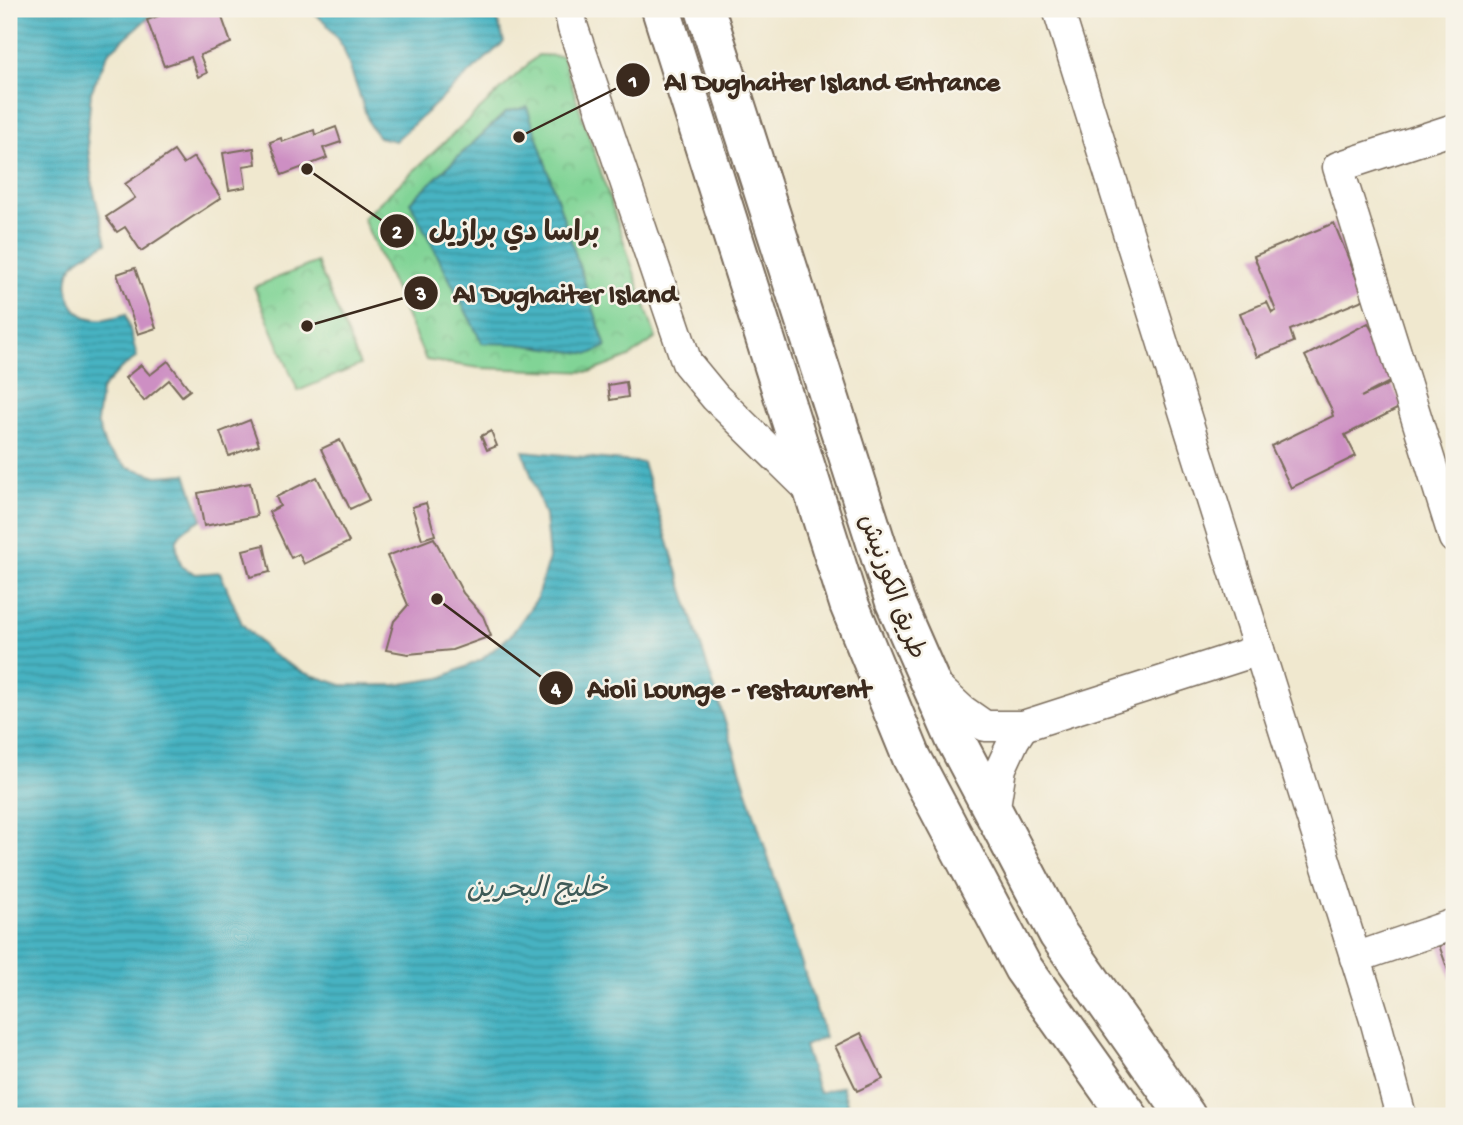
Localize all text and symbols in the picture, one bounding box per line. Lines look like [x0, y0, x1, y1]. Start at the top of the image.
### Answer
callout: Al Dughaiter Island Entrance [616, 55, 1014, 104]
text: Al Dughaiter Island Entrance [663, 68, 1001, 101]
text: 1 [628, 71, 637, 96]
callout: براسا دي برازيل [379, 206, 613, 255]
text: براسا دي برازيل [428, 218, 600, 251]
text: 2 [392, 222, 403, 247]
callout: Al Dughaiter Island [404, 268, 691, 317]
text: Al Dughaiter Island [452, 280, 680, 313]
text: 3 [415, 284, 427, 309]
street label: طريق الكورنيش [849, 511, 930, 664]
callout: Aioli Lounge - restaurent [538, 663, 885, 712]
text: Aioli Lounge - restaurent [586, 675, 873, 708]
text: 4 [550, 679, 562, 704]
water label: خليج البحرين [466, 874, 608, 907]

